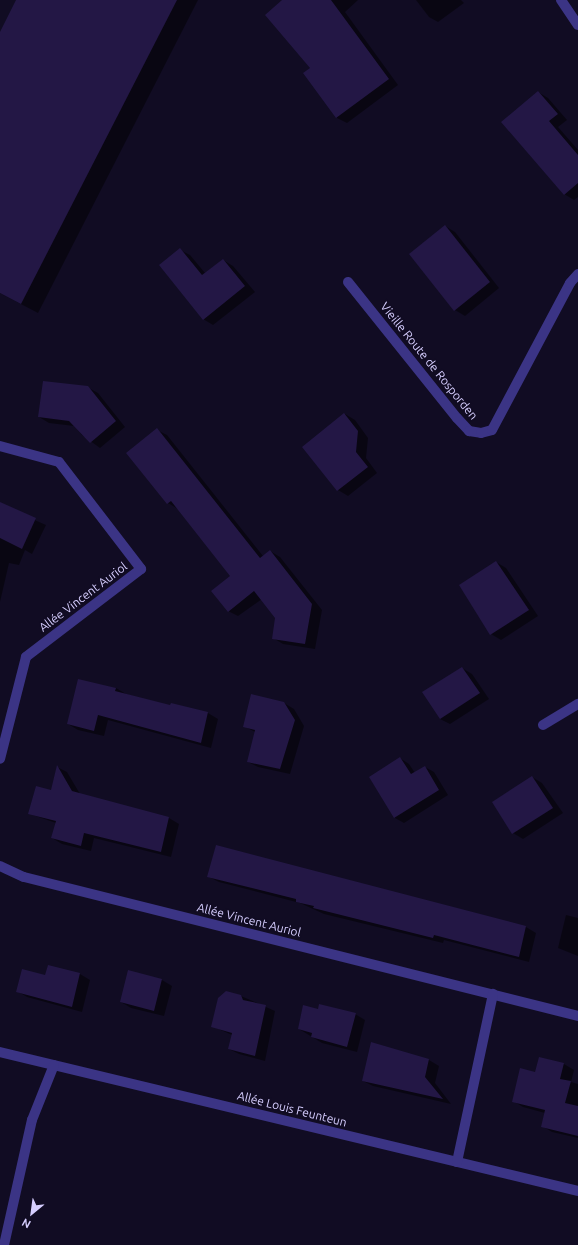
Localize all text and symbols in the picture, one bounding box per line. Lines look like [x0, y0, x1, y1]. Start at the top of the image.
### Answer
street label: Vieille Route de Rosporden [377, 299, 481, 423]
street label: Allée Vincent Auriol [36, 559, 130, 635]
street label: Allée Vincent Auriol [196, 900, 302, 940]
street label: Allée Louis Feunteun [236, 1088, 348, 1130]
north arrow [12, 1193, 52, 1233]
text: N [20, 1216, 33, 1231]

